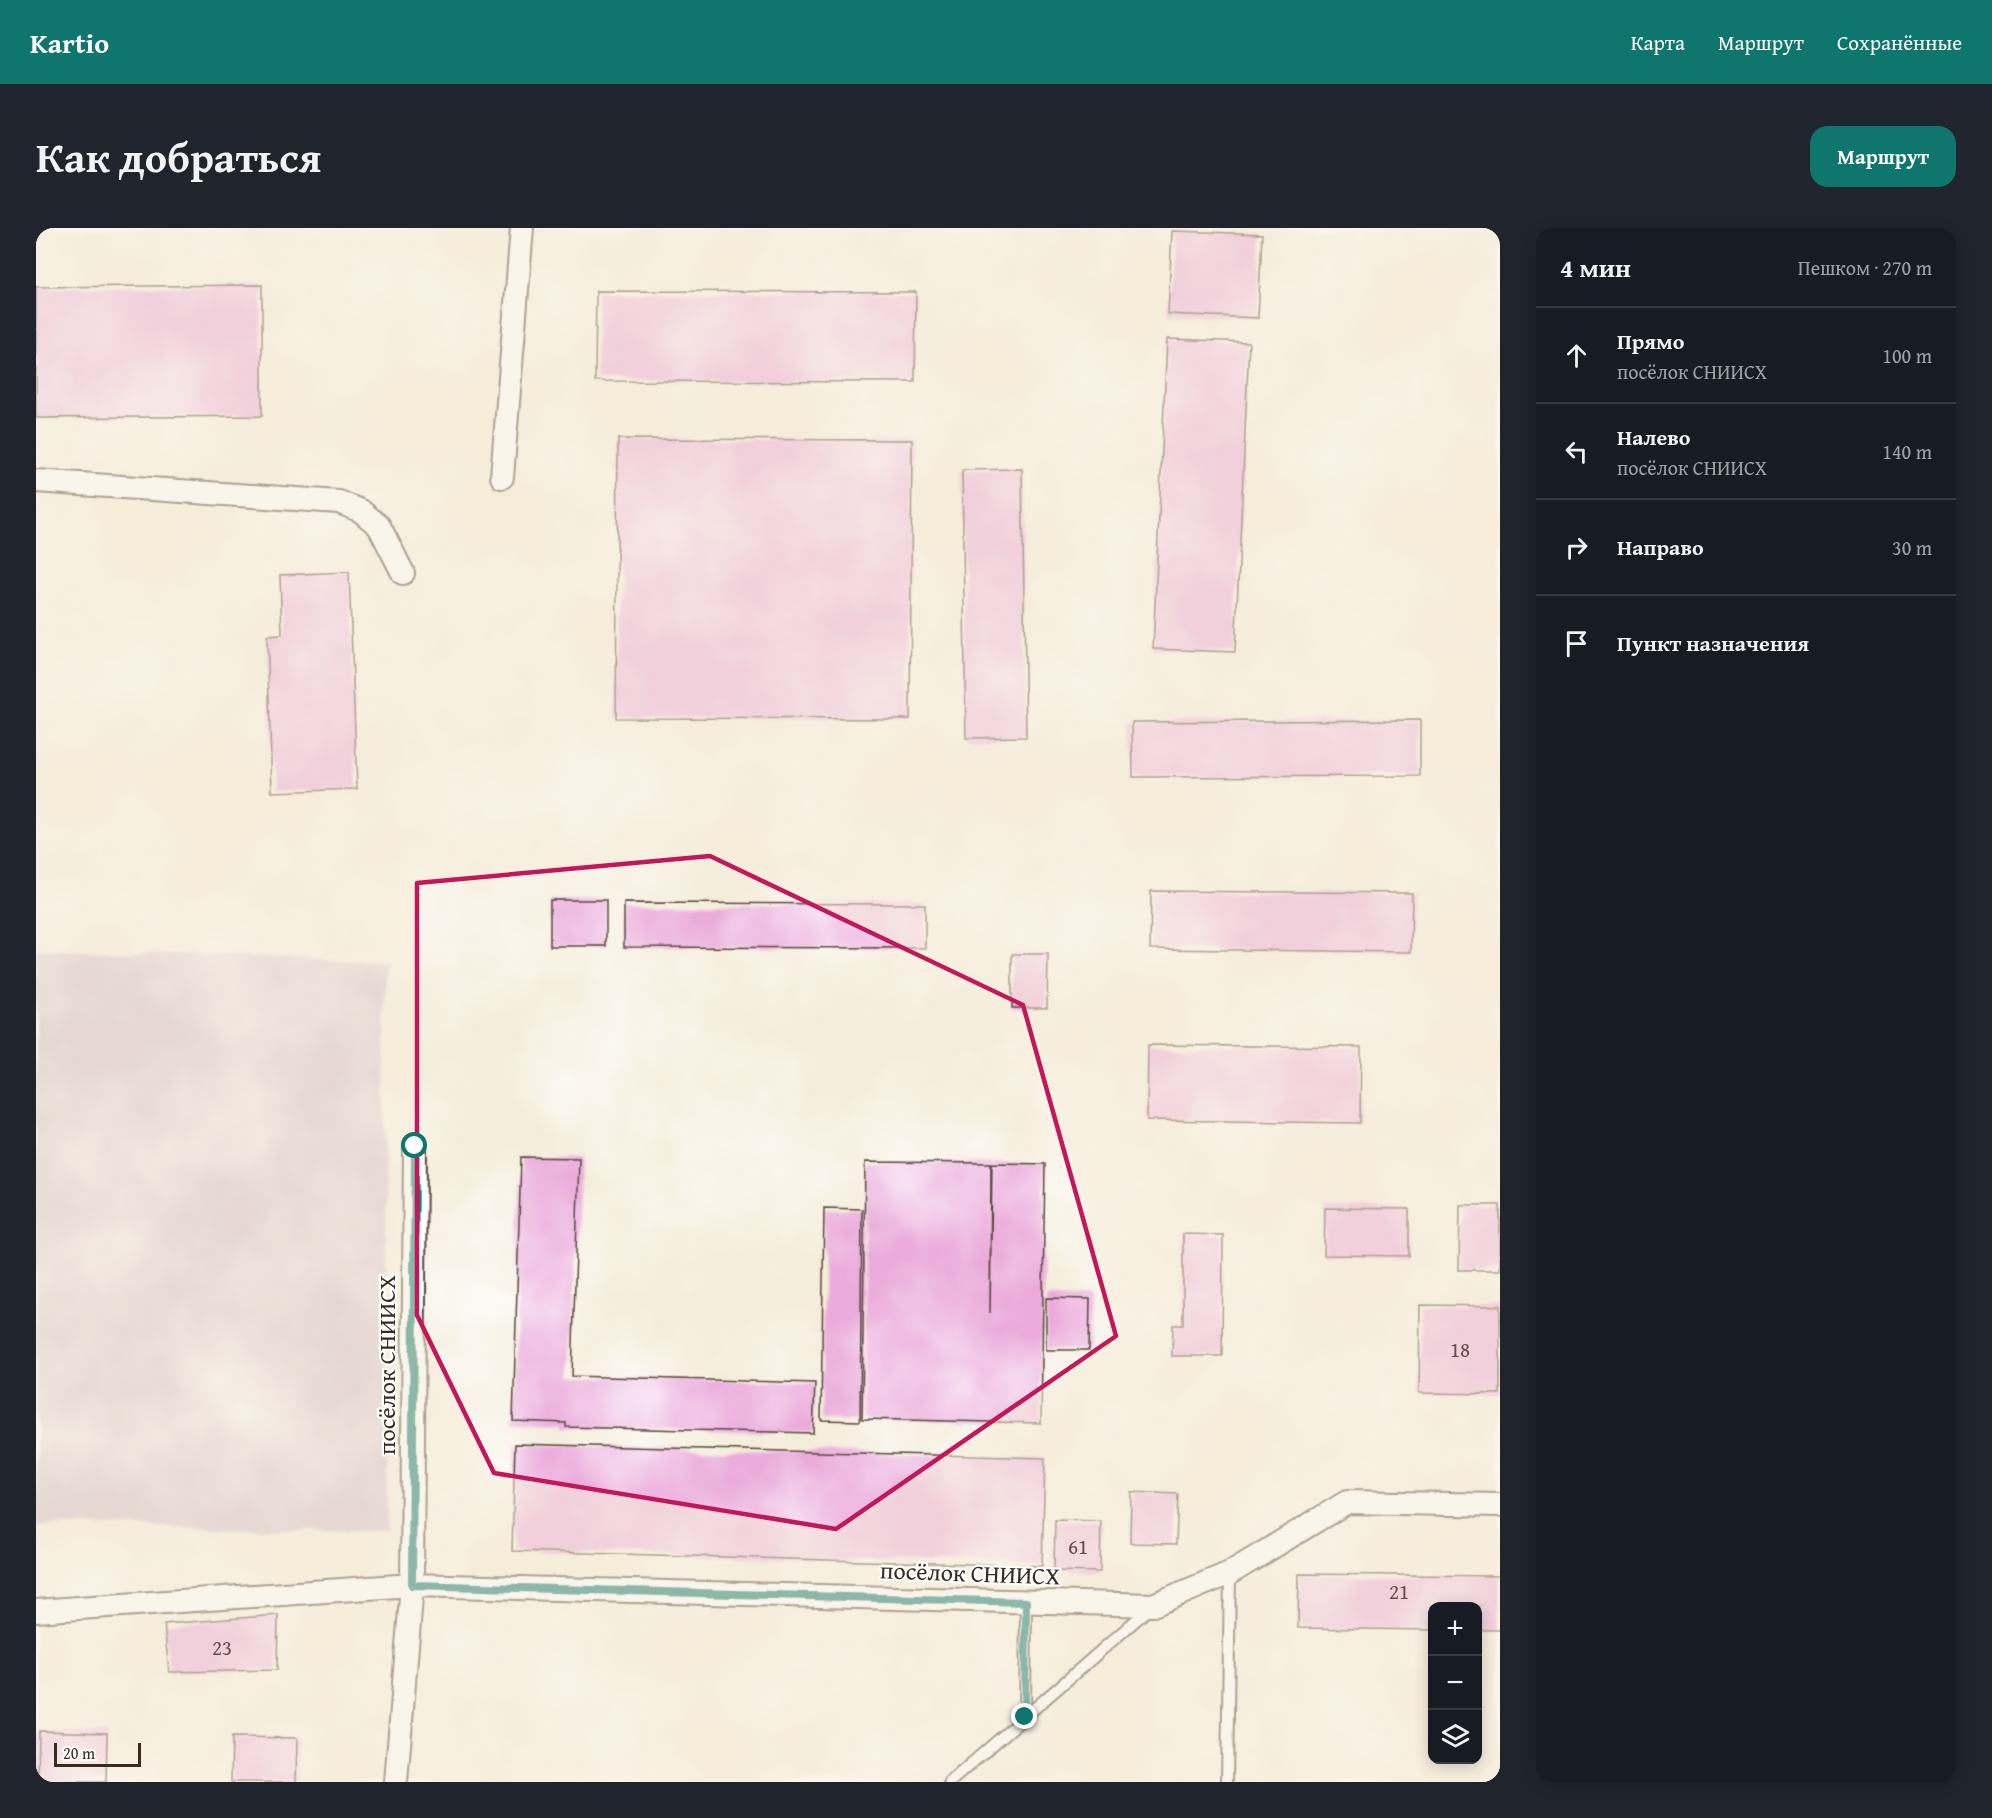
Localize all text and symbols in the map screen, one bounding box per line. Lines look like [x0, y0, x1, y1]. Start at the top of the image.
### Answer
text: Kartio [30, 22, 109, 63]
text: Карта [1631, 27, 1685, 58]
text: Маршрут [1718, 27, 1804, 58]
text: Сохранённые [1837, 27, 1962, 58]
text: Как добраться [36, 126, 321, 187]
button: Маршрут [1810, 126, 1956, 187]
text: 4 мин [1560, 248, 1631, 287]
text: Пешком · 270 m [1798, 253, 1932, 282]
text: Прямо [1617, 325, 1684, 357]
icon: ahead [1560, 339, 1593, 372]
text: 100 m [1882, 341, 1932, 370]
text: посёлок СНИИСХ [1617, 357, 1767, 386]
text: Налево [1617, 421, 1690, 453]
icon: left [1560, 435, 1593, 468]
text: 140 m [1882, 437, 1932, 466]
text: посёлок СНИИСХ [1617, 453, 1767, 482]
icon: right [1560, 531, 1593, 564]
text: Направо [1617, 531, 1704, 563]
text: 30 m [1892, 533, 1932, 562]
icon: arrive [1560, 627, 1593, 660]
text: Пункт назначения [1617, 627, 1809, 659]
route start [401, 1132, 427, 1158]
street label: посёлок СНИИСХ [369, 1275, 404, 1455]
house number: 18 [1450, 1334, 1470, 1365]
house number: 61 [1068, 1531, 1088, 1562]
street label: посёлок СНИИСХ [879, 1552, 1061, 1594]
house number: 21 [1389, 1576, 1409, 1607]
map controls [1428, 1602, 1482, 1764]
button: + [1428, 1602, 1482, 1656]
house number: 23 [212, 1632, 232, 1663]
button: − [1428, 1656, 1482, 1710]
route end [1011, 1703, 1037, 1729]
button: layers [1428, 1710, 1482, 1764]
scale bar [54, 1740, 141, 1768]
text: 20 m [63, 1741, 95, 1765]

